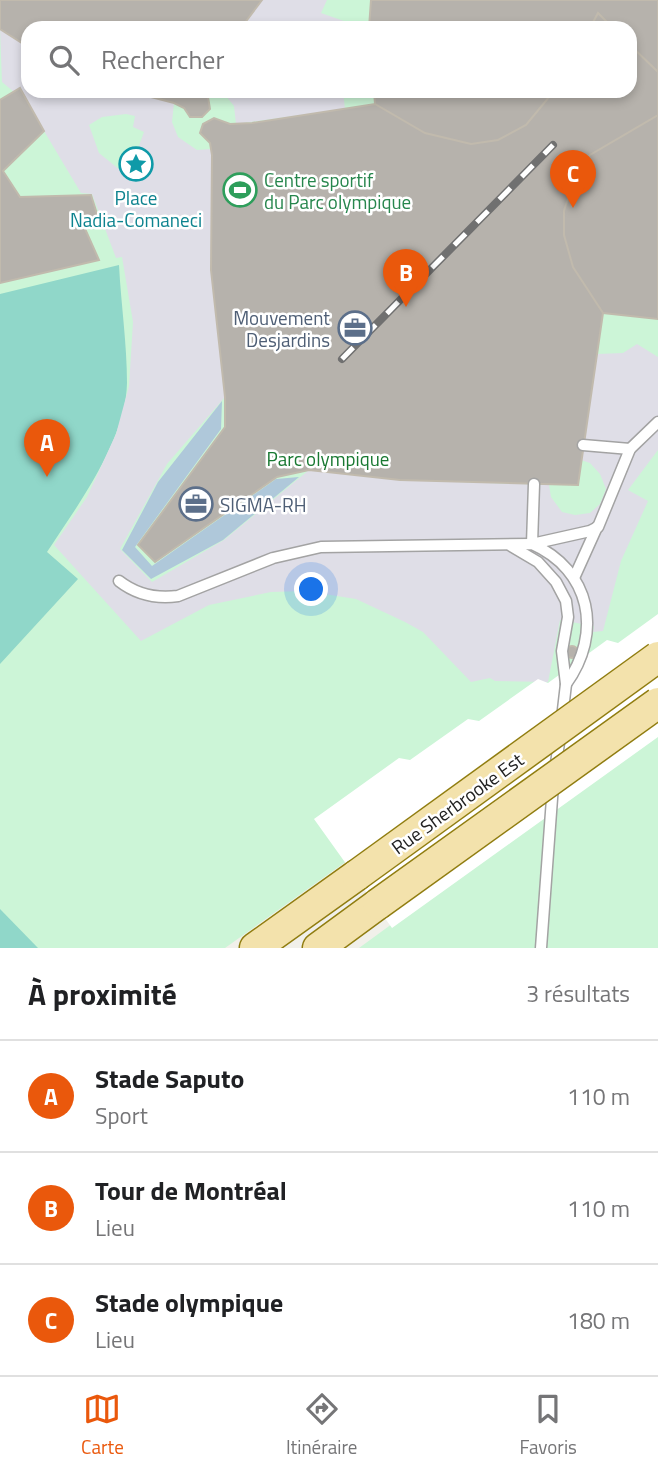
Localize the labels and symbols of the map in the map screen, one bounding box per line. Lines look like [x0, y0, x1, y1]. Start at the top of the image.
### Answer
place icon: Place Nadia-Comaneci [117, 145, 155, 183]
pin: C [550, 150, 596, 208]
place label: Centre sportif du Parc olympique [264, 165, 411, 216]
sports icon: Centre sportif du Parc olympique [221, 171, 259, 209]
place label: Place Nadia-Comaneci [70, 183, 202, 234]
pin: B [383, 249, 429, 307]
place label: Mouvement Desjardins [233, 303, 330, 354]
office icon: Mouvement Desjardins [336, 309, 374, 347]
pin: A [24, 419, 70, 477]
park label: Parc olympique [267, 444, 389, 473]
office icon: SIGMA-RH [177, 485, 215, 523]
place label: SIGMA-RH [220, 490, 307, 519]
your location [294, 572, 328, 606]
street label: Rue Sherbrooke Est [385, 745, 529, 861]

